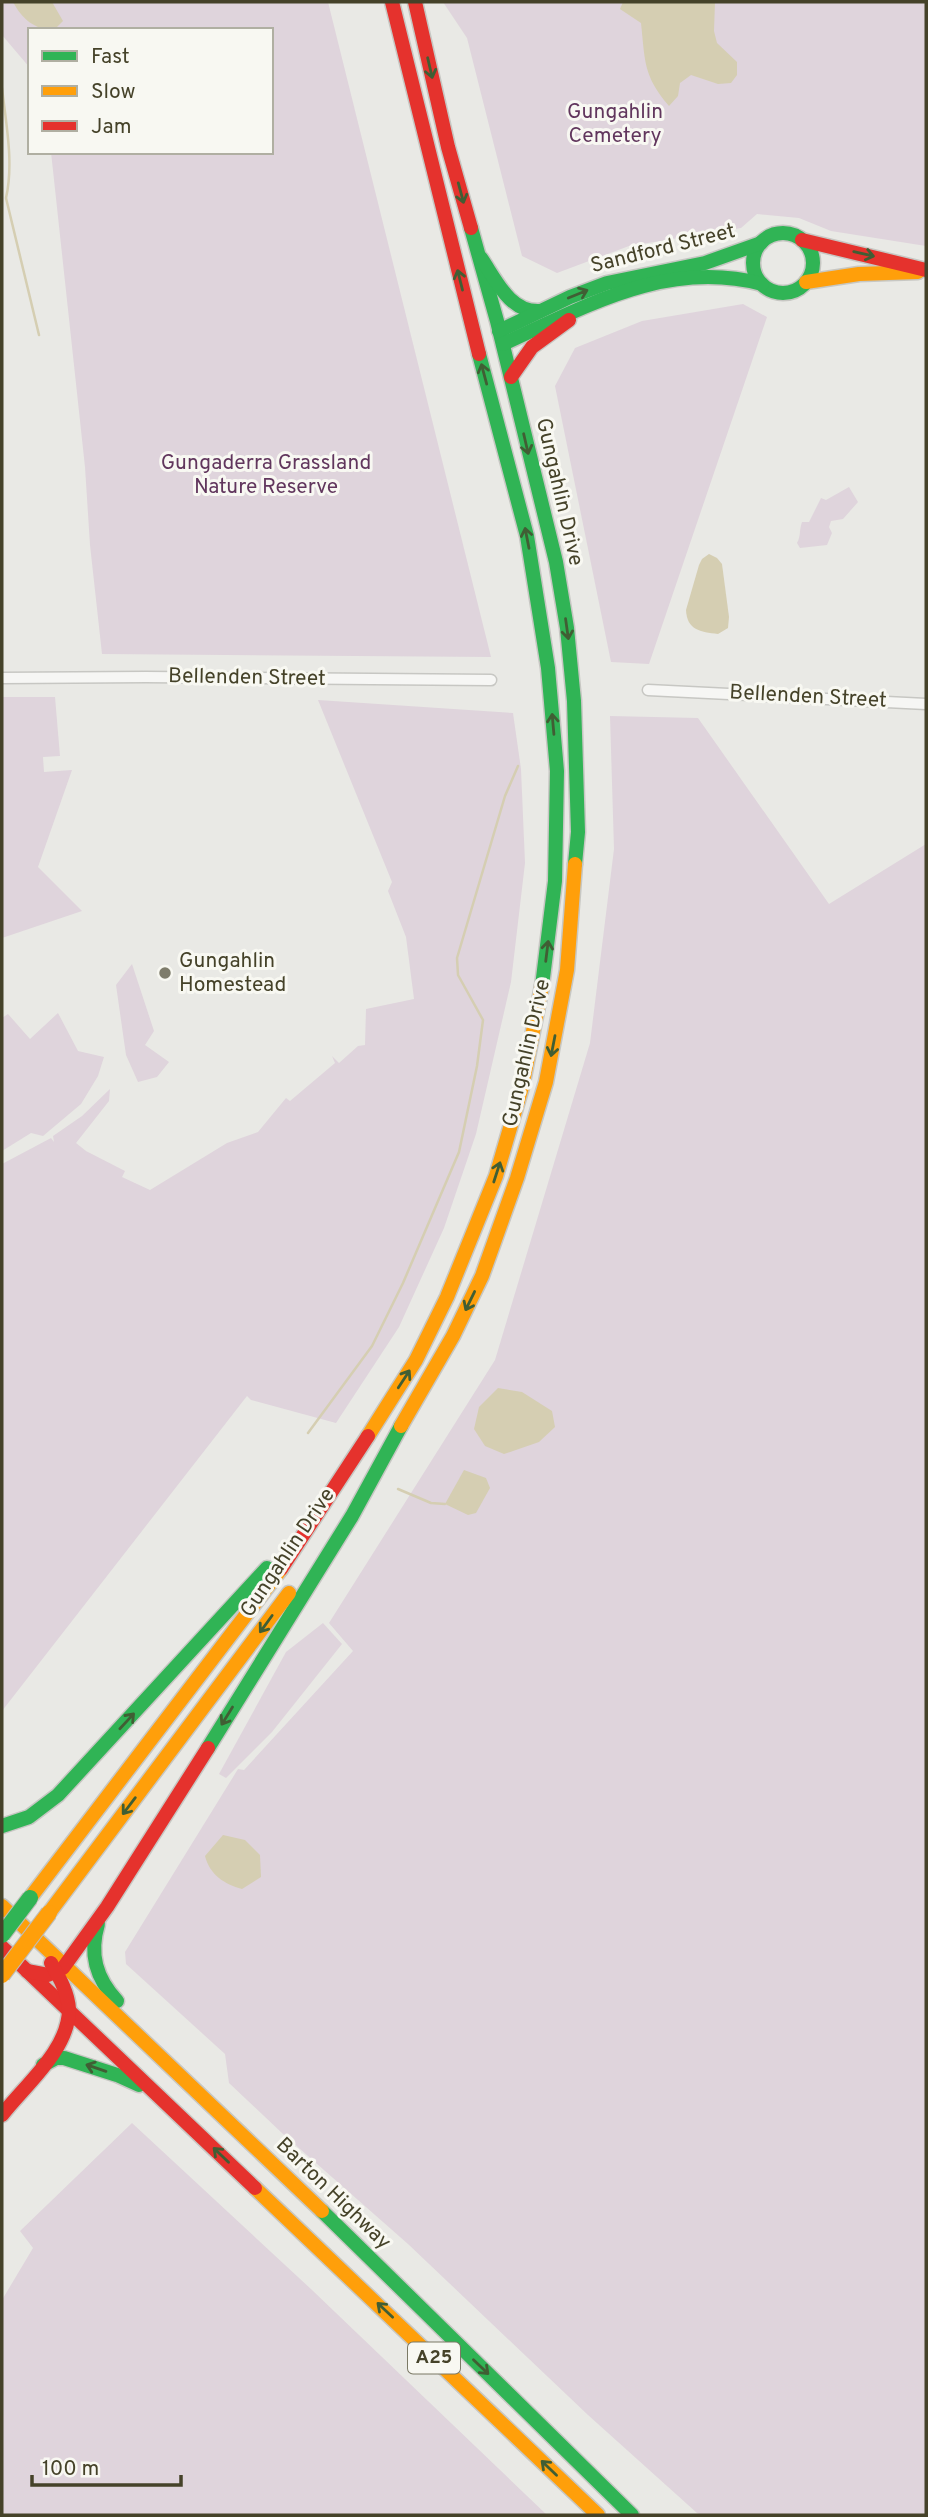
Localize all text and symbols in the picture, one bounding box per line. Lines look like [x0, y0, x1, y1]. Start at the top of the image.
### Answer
legend [28, 28, 273, 154]
text: Fast [91, 44, 130, 71]
one-way arrow [424, 56, 438, 79]
text: Slow [91, 79, 136, 106]
park label: Gungahlin Cemetery [567, 99, 663, 150]
text: Jam [91, 114, 132, 141]
one-way arrow [455, 181, 468, 204]
street label: Sandford Street [588, 218, 738, 280]
one-way arrow [852, 248, 875, 261]
one-way arrow [453, 269, 466, 292]
one-way arrow [567, 286, 589, 299]
one-way arrow [477, 363, 490, 385]
street label: Gungahlin Drive [529, 416, 589, 568]
one-way arrow [520, 432, 533, 455]
park label: Gungaderra Grassland Nature Reserve [161, 450, 371, 501]
one-way arrow [520, 527, 534, 550]
one-way arrow [560, 617, 573, 640]
street label: Bellenden Street [168, 663, 326, 693]
street label: Bellenden Street [729, 679, 887, 715]
one-way arrow [546, 713, 559, 735]
one-way arrow [540, 940, 553, 962]
place label: Gungahlin Homestead [179, 948, 286, 999]
marker: Gungahlin Homestead [157, 965, 173, 981]
street label: Gungahlin Drive [497, 977, 557, 1129]
one-way arrow [546, 1034, 559, 1057]
one-way arrow [491, 1161, 504, 1183]
one-way arrow [462, 1290, 476, 1311]
one-way arrow [398, 1369, 412, 1389]
street label: Gungahlin Drive [235, 1483, 341, 1623]
one-way arrow [259, 1615, 274, 1634]
one-way arrow [220, 1705, 234, 1725]
one-way arrow [118, 1713, 135, 1730]
one-way arrow [122, 1796, 137, 1815]
one-way arrow [85, 2061, 107, 2073]
street label: Barton Highway [270, 2132, 396, 2256]
one-way arrow [212, 2147, 229, 2164]
one-way arrow [376, 2302, 393, 2319]
road number: A25 [408, 2342, 460, 2374]
one-way arrow [472, 2359, 489, 2376]
scale bar [32, 2444, 180, 2488]
text: 100 m [42, 2456, 99, 2483]
one-way arrow [540, 2459, 557, 2476]

